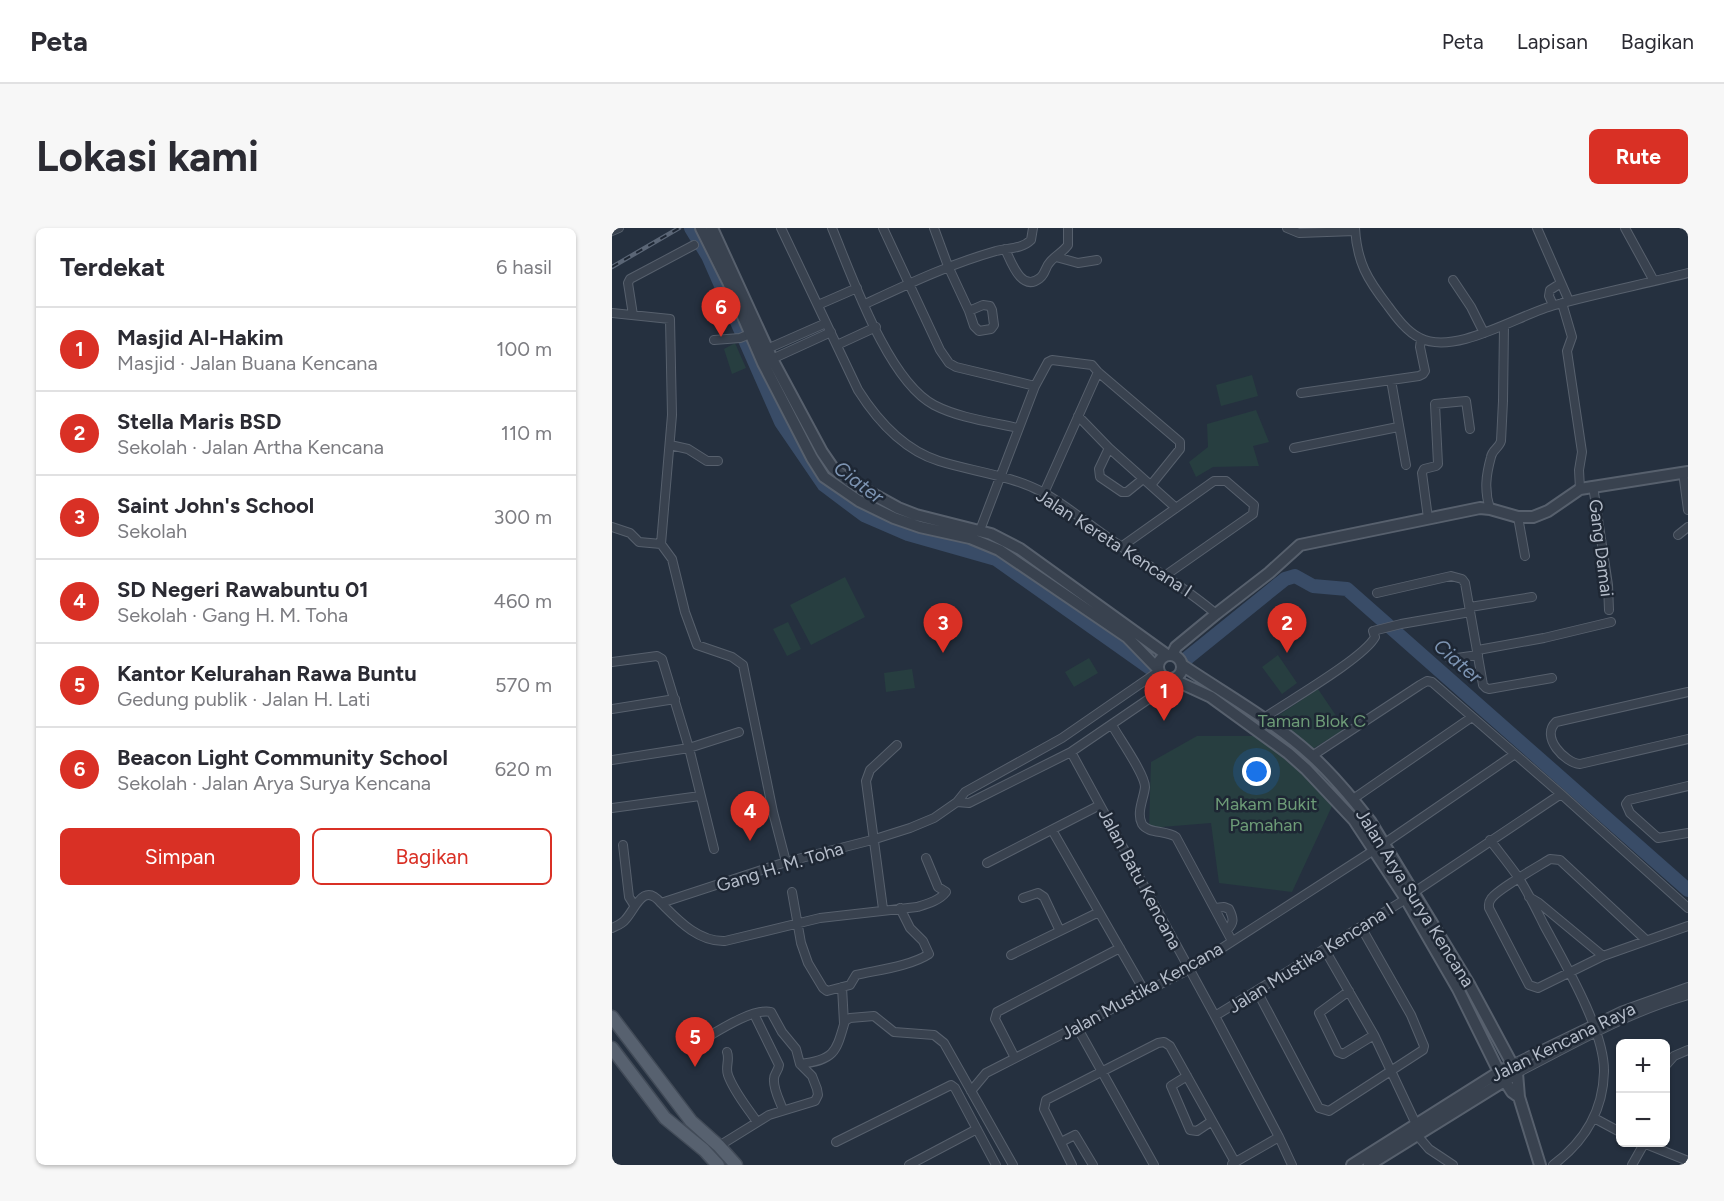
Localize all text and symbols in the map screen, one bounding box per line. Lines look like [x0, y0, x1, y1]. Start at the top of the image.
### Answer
text: Peta [30, 24, 88, 58]
text: Peta [1442, 29, 1484, 54]
text: Lapisan [1517, 29, 1588, 54]
text: Bagikan [1621, 29, 1694, 54]
button: Rute [1589, 129, 1688, 184]
text: Lokasi kami [36, 131, 259, 182]
text: Terdekat [60, 251, 165, 283]
text: 6 hasil [496, 255, 552, 279]
pin: 6 [702, 288, 740, 337]
text: Masjid Al-Hakim [117, 324, 283, 351]
text: 1 [75, 337, 84, 361]
text: 100 m [496, 337, 552, 361]
text: Masjid · Jalan Buana Kencana [117, 351, 378, 375]
text: Stella Maris BSD [117, 408, 281, 435]
text: 2 [74, 421, 85, 445]
text: 110 m [501, 421, 552, 445]
text: Sekolah · Jalan Artha Kencana [117, 435, 384, 459]
water label: Ciater [829, 455, 890, 509]
street label: Jalan Kereta Kencana I [1032, 484, 1196, 602]
text: Saint John's School [117, 492, 314, 519]
street label: Gang Damai [1584, 498, 1618, 598]
text: 3 [74, 505, 85, 529]
text: 300 m [494, 505, 552, 529]
text: Sekolah [117, 519, 187, 543]
text: SD Negeri Rawabuntu 01 [117, 576, 369, 603]
text: 4 [73, 589, 86, 613]
text: 460 m [493, 589, 552, 613]
text: Sekolah · Gang H. M. Toha [117, 603, 348, 627]
pin: 3 [924, 604, 962, 653]
pin: 2 [1268, 604, 1306, 653]
water label: Ciater [1429, 633, 1488, 689]
text: Kantor Kelurahan Rawa Buntu [117, 660, 417, 687]
pin: 1 [1144, 672, 1184, 721]
text: 5 [74, 673, 85, 697]
text: 570 m [495, 673, 552, 697]
text: Gedung publik · Jalan H. Lati [117, 687, 370, 711]
park label: Taman Blok C [1258, 710, 1366, 732]
text: Beacon Light Community School [117, 744, 448, 771]
text: 6 [74, 757, 85, 781]
text: 620 m [495, 757, 552, 781]
your location [1242, 757, 1271, 786]
text: Sekolah · Jalan Arya Surya Kencana [117, 771, 431, 795]
pin: 4 [730, 792, 770, 841]
park label: Makam Bukit Pamahan [1215, 793, 1318, 836]
street label: Jalan Batu Kencana [1094, 805, 1186, 953]
street label: Jalan Arya Surya Kencana [1351, 805, 1479, 991]
button: Simpan [60, 828, 300, 885]
button: Bagikan [312, 828, 552, 885]
street label: Gang H. M. Toha [714, 837, 846, 897]
street label: Jalan Mustika Kencana I [1224, 898, 1398, 1018]
street label: Jalan Mustika Kencana [1057, 937, 1227, 1045]
street label: Jalan Kencana Raya [1487, 997, 1639, 1087]
pin: 5 [676, 1018, 715, 1067]
map controls [1616, 1039, 1670, 1147]
button: + [1616, 1039, 1670, 1093]
button: − [1616, 1093, 1670, 1147]

